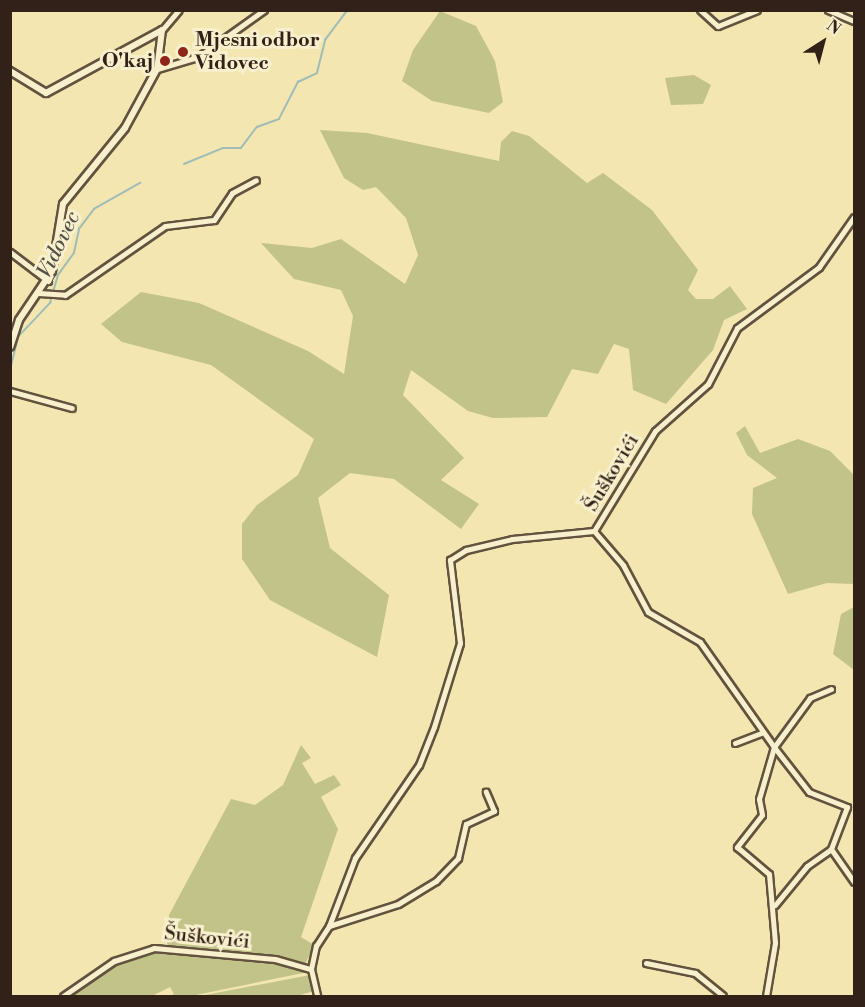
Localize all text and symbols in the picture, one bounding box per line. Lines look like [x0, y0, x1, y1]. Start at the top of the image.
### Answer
north arrow [793, 12, 853, 72]
text: N [823, 16, 845, 39]
place label: Mjesni odbor Vidovec [195, 28, 320, 75]
marker: Mjesni odbor Vidovec [176, 45, 190, 59]
place label: O'kaj [102, 49, 153, 73]
marker: O'kaj [158, 54, 172, 68]
water label: Vidovec [32, 208, 86, 282]
street label: Šuškovići [580, 430, 644, 516]
street label: Šuškovići [163, 922, 251, 954]

